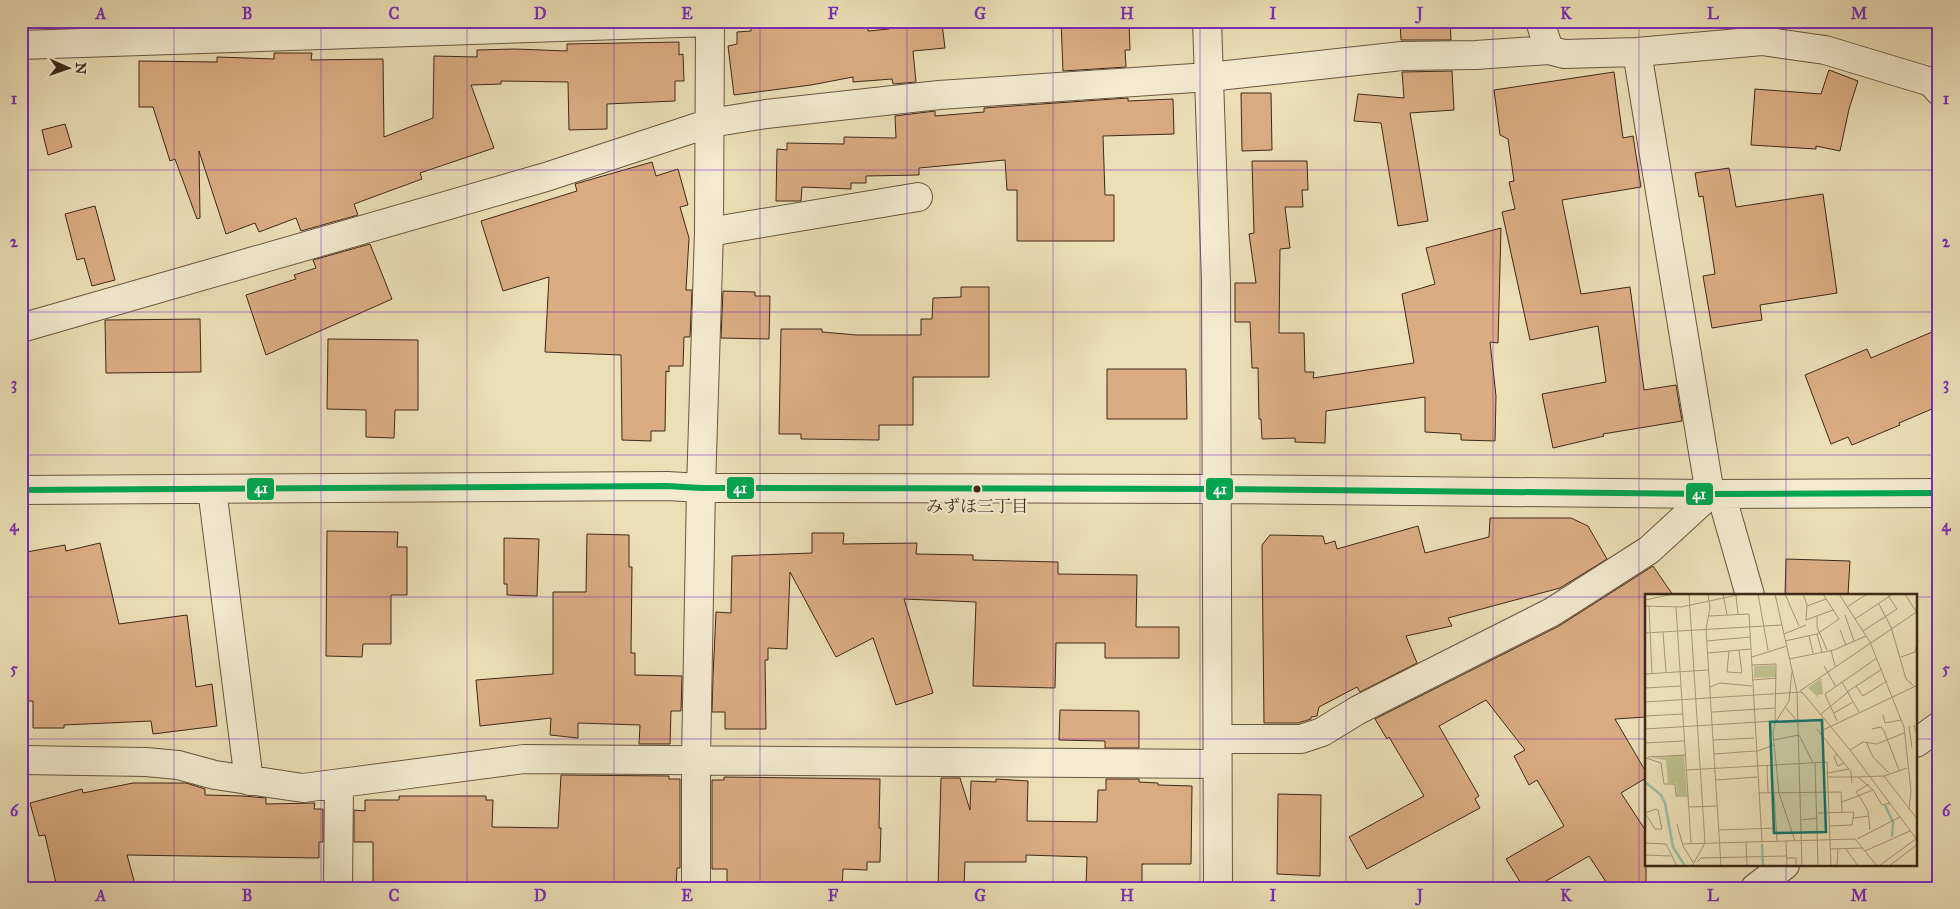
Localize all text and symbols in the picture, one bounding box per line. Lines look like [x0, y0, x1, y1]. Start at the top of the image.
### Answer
text: A [95, 4, 107, 23]
text: B [242, 4, 252, 23]
text: C [389, 4, 400, 23]
text: D [534, 4, 547, 23]
text: E [681, 4, 693, 23]
text: F [828, 4, 839, 23]
text: G [974, 4, 986, 23]
text: H [1120, 4, 1134, 23]
text: I [1270, 4, 1277, 23]
text: J [1415, 4, 1424, 24]
text: K [1560, 4, 1572, 23]
text: L [1707, 4, 1719, 23]
text: M [1851, 4, 1868, 23]
north arrow [42, 42, 92, 92]
text: N [72, 62, 89, 75]
text: 1 [11, 89, 18, 108]
text: 1 [1943, 89, 1950, 108]
text: 2 [10, 232, 19, 251]
text: 2 [1942, 232, 1951, 251]
text: 3 [11, 374, 17, 394]
text: 3 [1943, 374, 1949, 394]
line badge: 41 [726, 476, 755, 500]
line badge: 41 [246, 477, 275, 501]
line badge: 41 [1205, 477, 1234, 501]
text: 41 [254, 480, 268, 498]
text: 41 [733, 480, 747, 498]
text: 41 [1213, 481, 1227, 499]
line badge: 41 [1685, 482, 1714, 506]
marker: みずほ三丁目 [972, 484, 982, 494]
text: 41 [1692, 486, 1706, 504]
place label: みずほ三丁目 [926, 496, 1028, 517]
text: 4 [10, 516, 20, 536]
text: 4 [1942, 516, 1952, 536]
inset map [1645, 594, 1918, 866]
text: 5 [10, 659, 18, 678]
text: 5 [1942, 659, 1950, 678]
text: 6 [10, 801, 19, 820]
text: 6 [1942, 801, 1951, 820]
text: A [95, 886, 107, 905]
text: B [242, 886, 252, 905]
text: C [389, 886, 400, 905]
text: D [534, 886, 547, 905]
text: E [681, 886, 693, 905]
text: F [828, 886, 839, 905]
text: G [974, 886, 986, 905]
text: H [1120, 886, 1134, 905]
text: I [1270, 886, 1277, 905]
text: J [1415, 886, 1424, 906]
text: K [1560, 886, 1572, 905]
text: L [1707, 886, 1719, 905]
text: M [1851, 886, 1868, 905]

